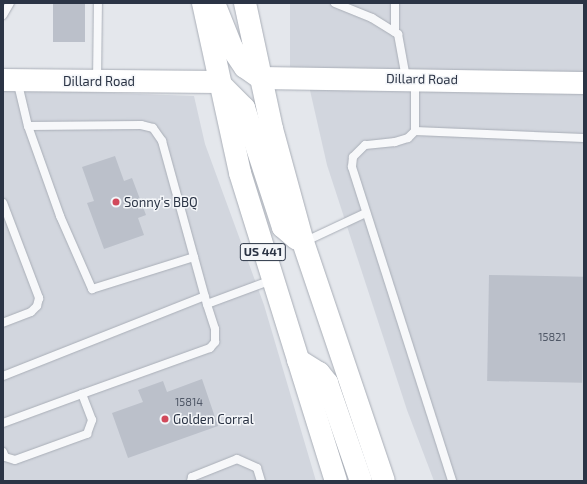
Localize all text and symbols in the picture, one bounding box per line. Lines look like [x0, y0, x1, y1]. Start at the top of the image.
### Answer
street label: Dillard Road [386, 71, 458, 87]
street label: Dillard Road [63, 73, 135, 89]
place label: Sonny's BBQ [124, 194, 198, 210]
marker: Sonny's BBQ [111, 197, 121, 207]
road number: US 441 [239, 242, 287, 262]
house number: 15821 [538, 330, 566, 344]
house number: 15814 [175, 395, 203, 409]
place label: Golden Corral [173, 411, 254, 427]
marker: Golden Corral [160, 414, 170, 424]

